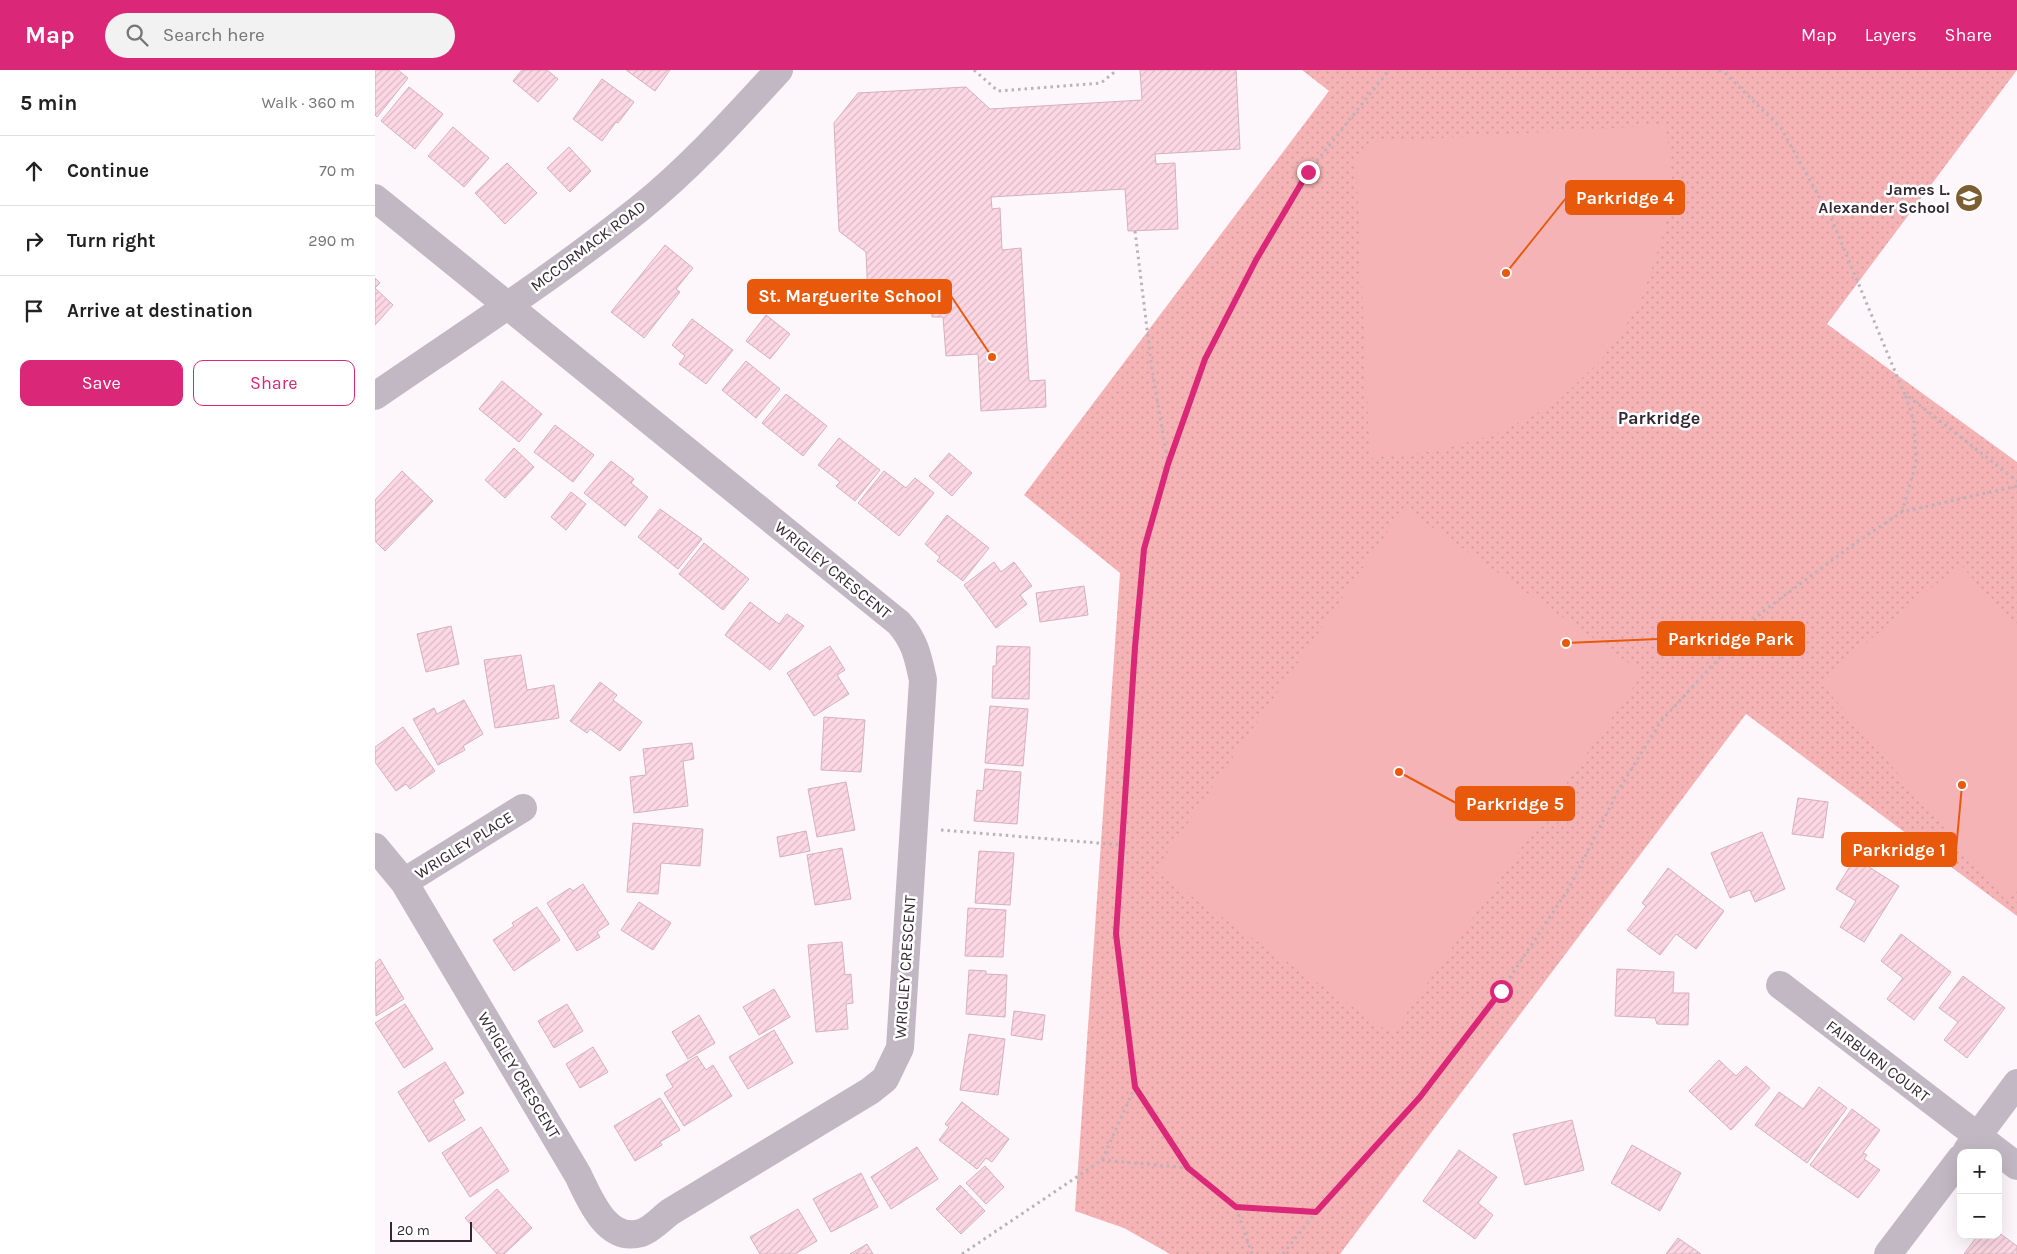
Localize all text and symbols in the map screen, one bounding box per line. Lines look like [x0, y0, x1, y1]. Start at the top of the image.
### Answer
search box [105, 13, 455, 58]
text: Map [25, 21, 75, 49]
icon: search [123, 21, 151, 49]
text: Search here [163, 24, 265, 46]
text: Map [1801, 24, 1837, 46]
text: Layers [1865, 24, 1917, 46]
text: Share [1945, 24, 1992, 46]
text: 5 min [20, 91, 77, 115]
text: Walk · 360 m [262, 93, 355, 112]
icon: ahead [20, 157, 48, 185]
text: Continue [67, 160, 149, 182]
text: 70 m [319, 161, 355, 180]
route end [1297, 161, 1320, 184]
place label: James L. Alexander School [1818, 180, 1951, 217]
callout: Parkridge 4 [1566, 181, 1684, 214]
school or university icon: James L. Alexander School [1954, 183, 1984, 213]
text: Parkridge 4 [1576, 187, 1674, 209]
street label: MCCORMACK ROAD [527, 197, 649, 295]
icon: right [20, 227, 48, 255]
text: Turn right [67, 230, 156, 252]
text: 290 m [308, 231, 355, 250]
callout: St. Marguerite School [748, 280, 951, 313]
text: St. Marguerite School [758, 285, 942, 307]
icon: arrive [20, 297, 48, 325]
text: Arrive at destination [67, 300, 253, 322]
button: Save [20, 360, 183, 406]
button: Share [193, 360, 355, 406]
district label: Parkridge [1618, 407, 1700, 429]
street label: WRIGLEY CRESCENT [771, 517, 895, 623]
callout: Parkridge Park [1658, 622, 1804, 655]
text: Parkridge Park [1668, 628, 1794, 650]
callout: Parkridge 5 [1456, 787, 1574, 820]
text: Parkridge 5 [1466, 793, 1564, 815]
street label: WRIGLEY PLACE [411, 807, 517, 883]
callout: Parkridge 1 [1842, 833, 1956, 866]
text: Parkridge 1 [1852, 839, 1946, 861]
street label: WRIGLEY CRESCENT [891, 895, 919, 1039]
route start [1490, 980, 1513, 1003]
street label: WRIGLEY CRESCENT [474, 1008, 564, 1142]
street label: FAIRBURN COURT [1823, 1016, 1933, 1106]
map controls [1957, 1149, 2002, 1239]
button: + [1957, 1149, 2002, 1194]
button: − [1957, 1194, 2002, 1239]
scale bar [390, 1219, 473, 1242]
text: 20 m [397, 1222, 430, 1239]

